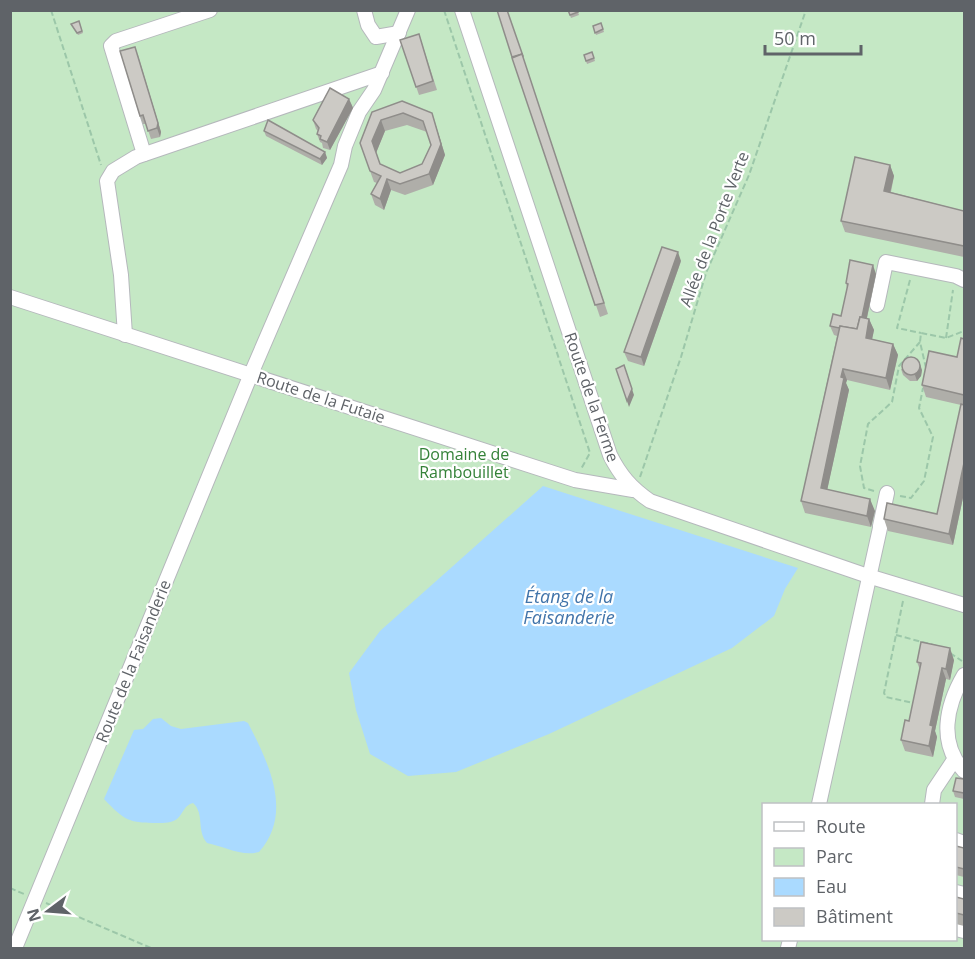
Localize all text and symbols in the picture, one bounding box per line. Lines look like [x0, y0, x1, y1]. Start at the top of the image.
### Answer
scale bar [765, 18, 861, 56]
text: 50 m [774, 26, 816, 50]
street label: Allée de la Porte Verte [674, 148, 754, 310]
street label: Route de la Ferme [560, 329, 625, 465]
street label: Route de la Futaie [254, 366, 388, 428]
park label: Domaine de Rambouillet [419, 443, 509, 483]
street label: Route de la Faisanderie [90, 576, 176, 746]
water label: Étang de la Faisanderie [523, 584, 615, 629]
legend [762, 803, 957, 941]
text: Route [816, 814, 866, 838]
text: Parc [816, 844, 853, 868]
text: Eau [816, 874, 847, 898]
north arrow [18, 881, 78, 941]
text: Bâtiment [816, 904, 893, 928]
text: N [21, 906, 46, 924]

